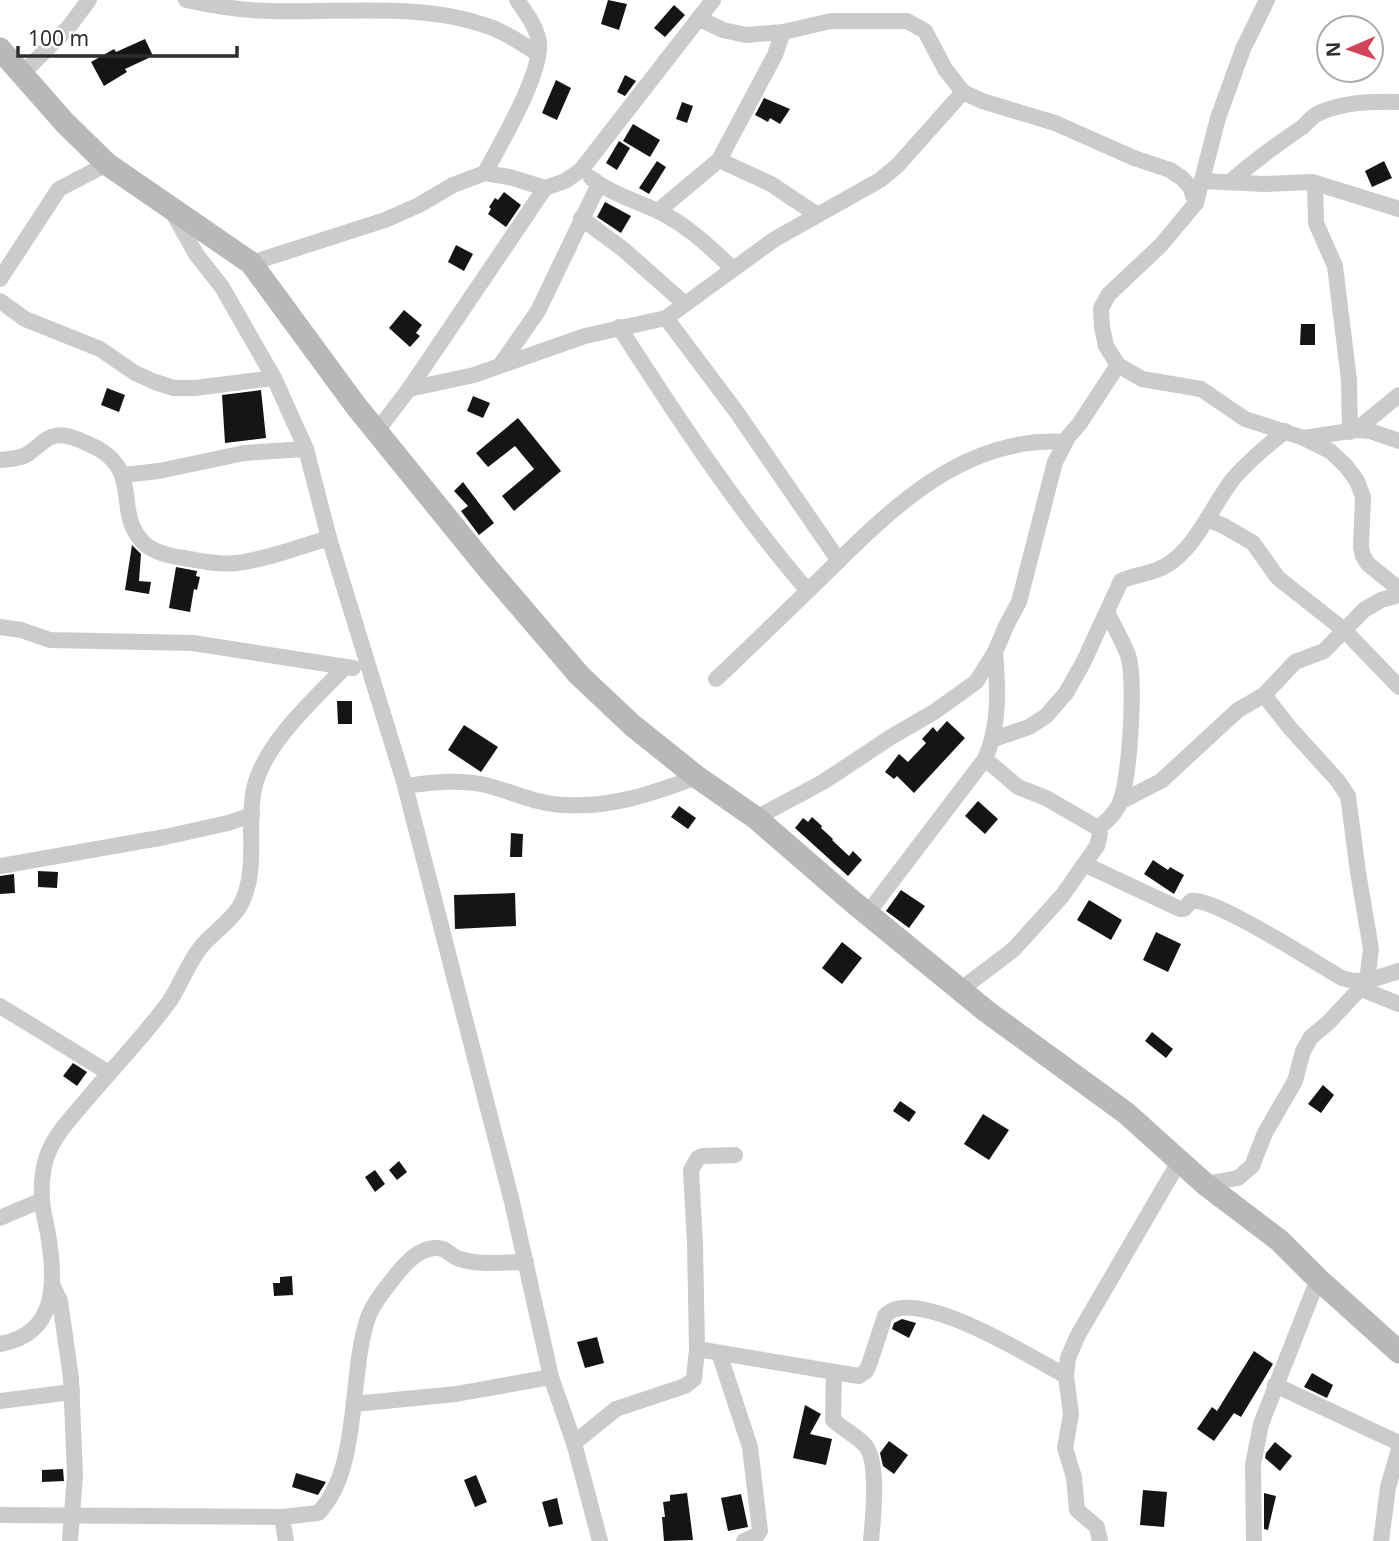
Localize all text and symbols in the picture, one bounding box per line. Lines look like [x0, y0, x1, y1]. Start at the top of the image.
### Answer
scale bar [18, 14, 236, 58]
north arrow [1315, 14, 1385, 84]
text: 100 m [28, 24, 89, 52]
text: N [1320, 41, 1346, 58]

